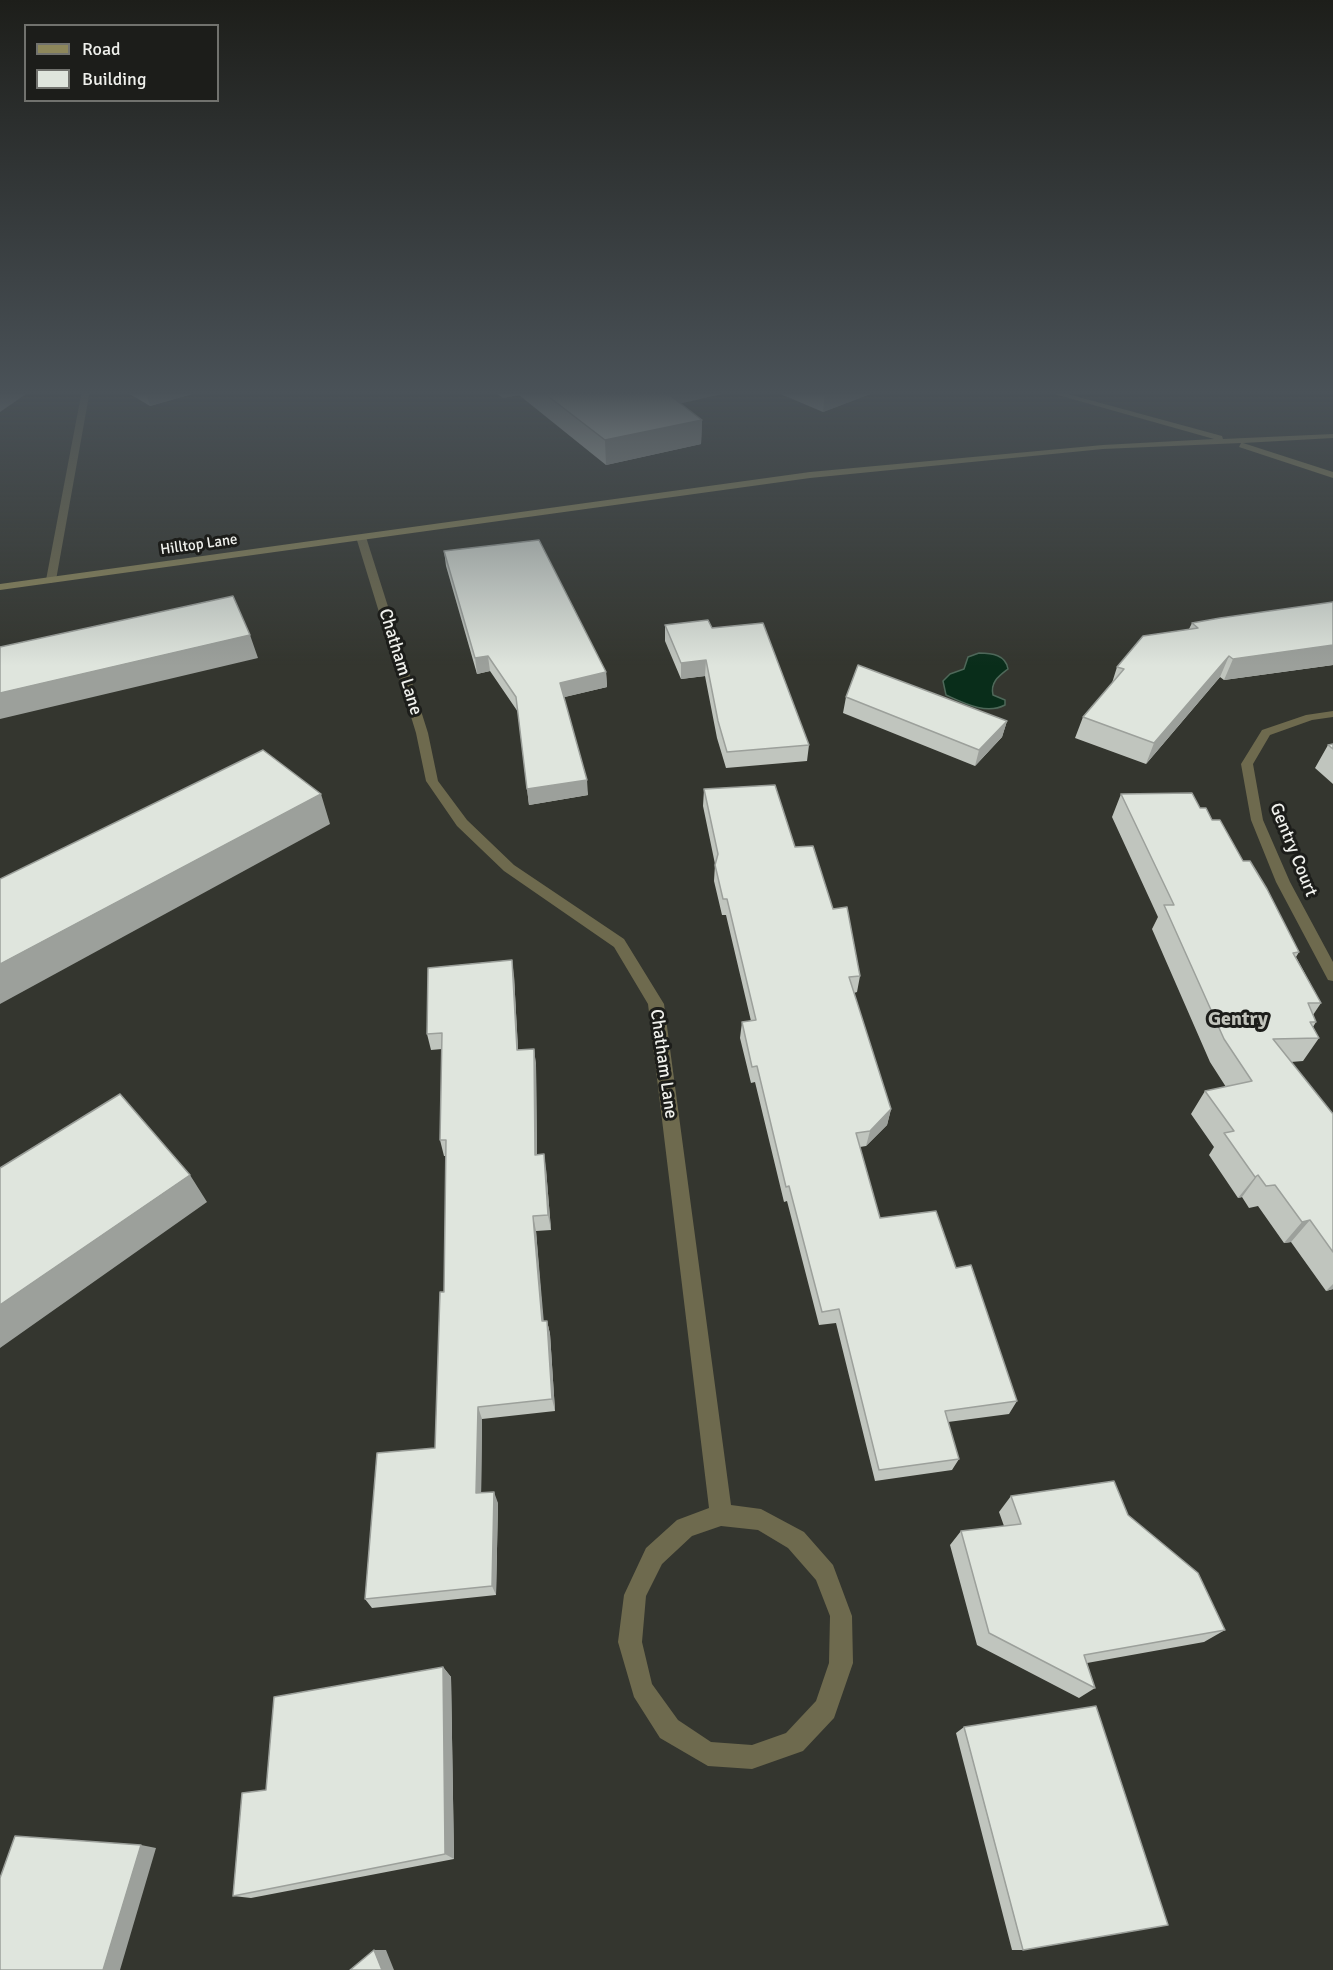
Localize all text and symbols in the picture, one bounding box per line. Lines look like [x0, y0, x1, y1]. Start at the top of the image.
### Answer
legend [24, 24, 219, 102]
text: Road [82, 38, 121, 60]
text: Building [82, 68, 146, 90]
street label: Hilltop Lane [159, 531, 239, 559]
street label: Chatham Lane [374, 606, 426, 718]
street label: Gentry Court [1264, 800, 1322, 900]
street label: Chatham Lane [645, 1008, 681, 1120]
district label: Gentry [1208, 1008, 1268, 1032]

